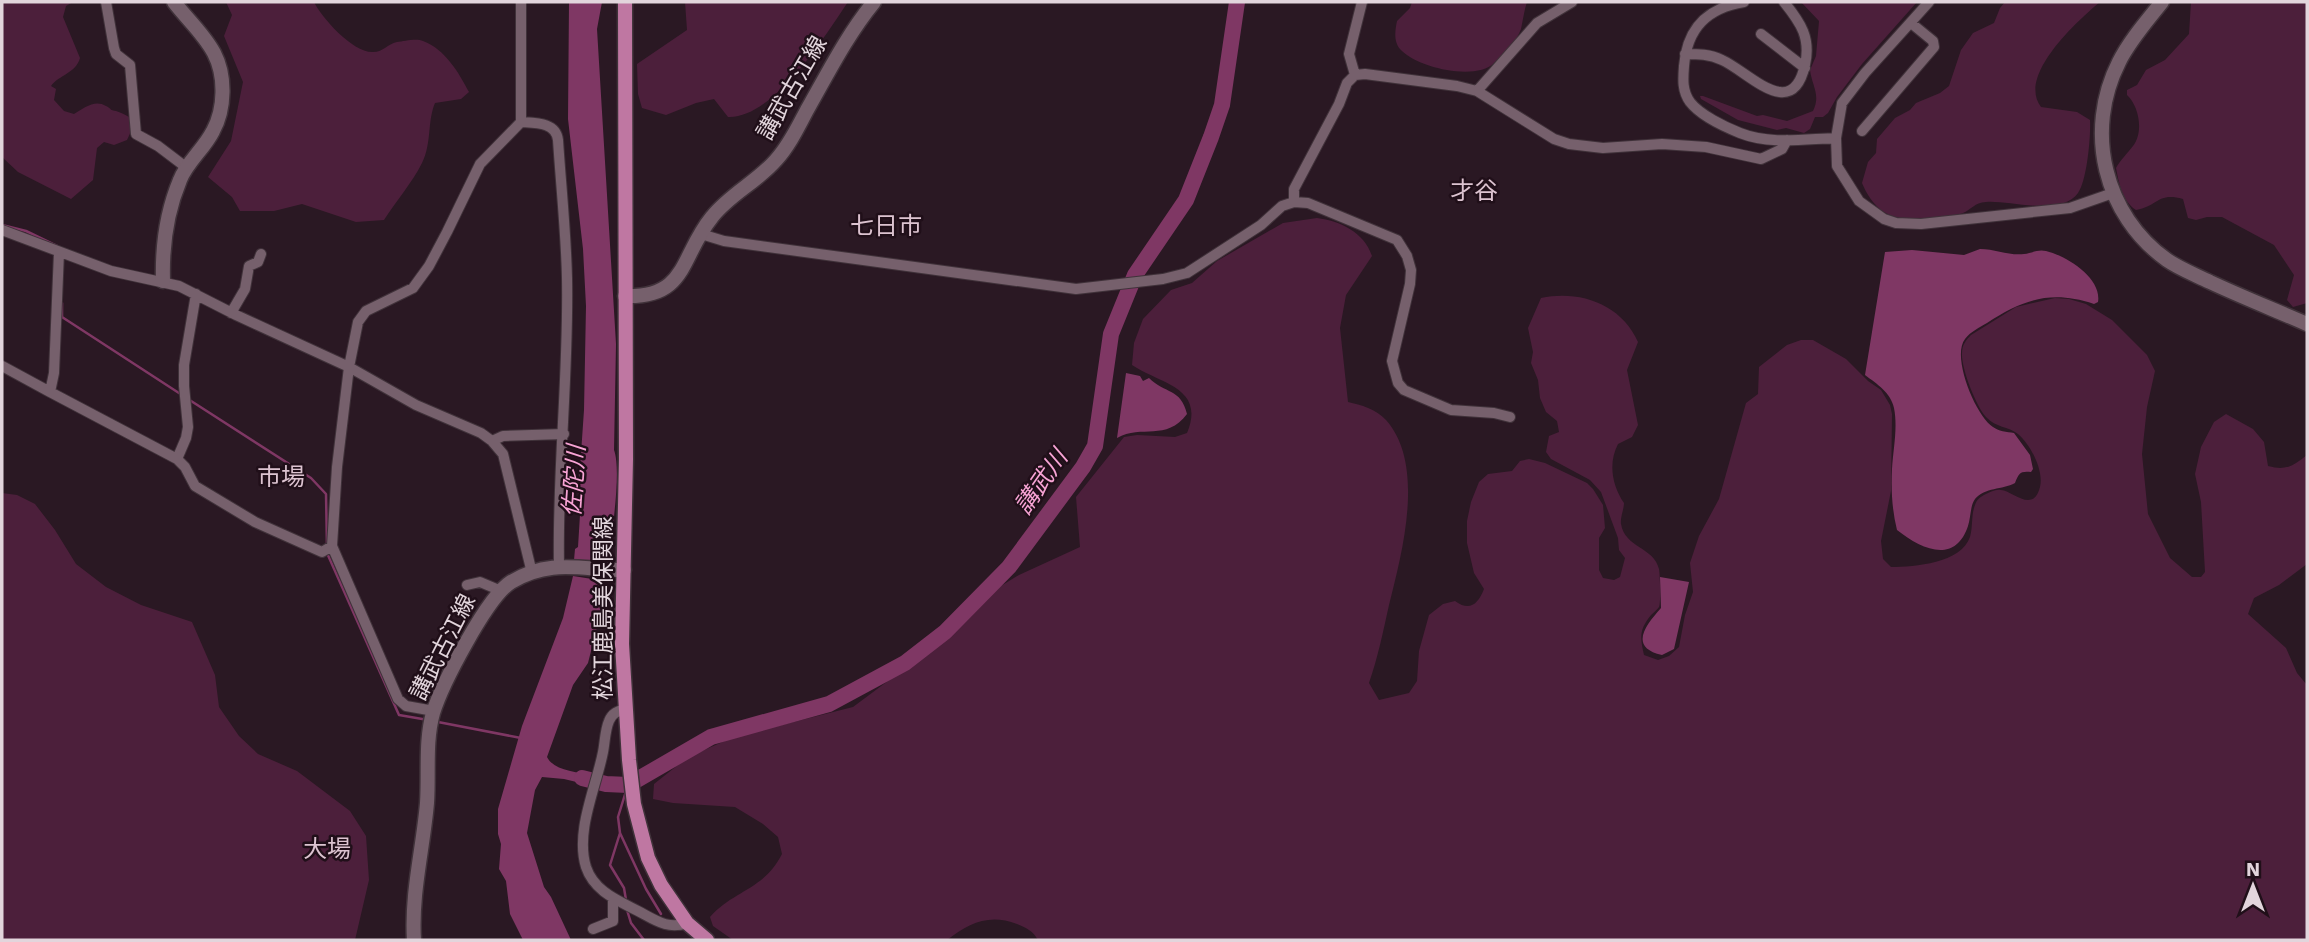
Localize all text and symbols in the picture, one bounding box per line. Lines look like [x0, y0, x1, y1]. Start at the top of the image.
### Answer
street label: 講武古江線 [752, 31, 832, 145]
district label: 才谷 [1450, 177, 1498, 205]
district label: 七日市 [850, 212, 922, 240]
water label: 佐陀川 [558, 441, 591, 518]
water label: 講武川 [1009, 442, 1075, 520]
district label: 市場 [257, 463, 305, 491]
street label: 松江鹿島美保関線 [590, 516, 617, 700]
street label: 講武古江線 [405, 590, 481, 704]
district label: 大場 [303, 835, 351, 863]
north arrow [2218, 851, 2288, 921]
text: N [2246, 858, 2260, 881]

